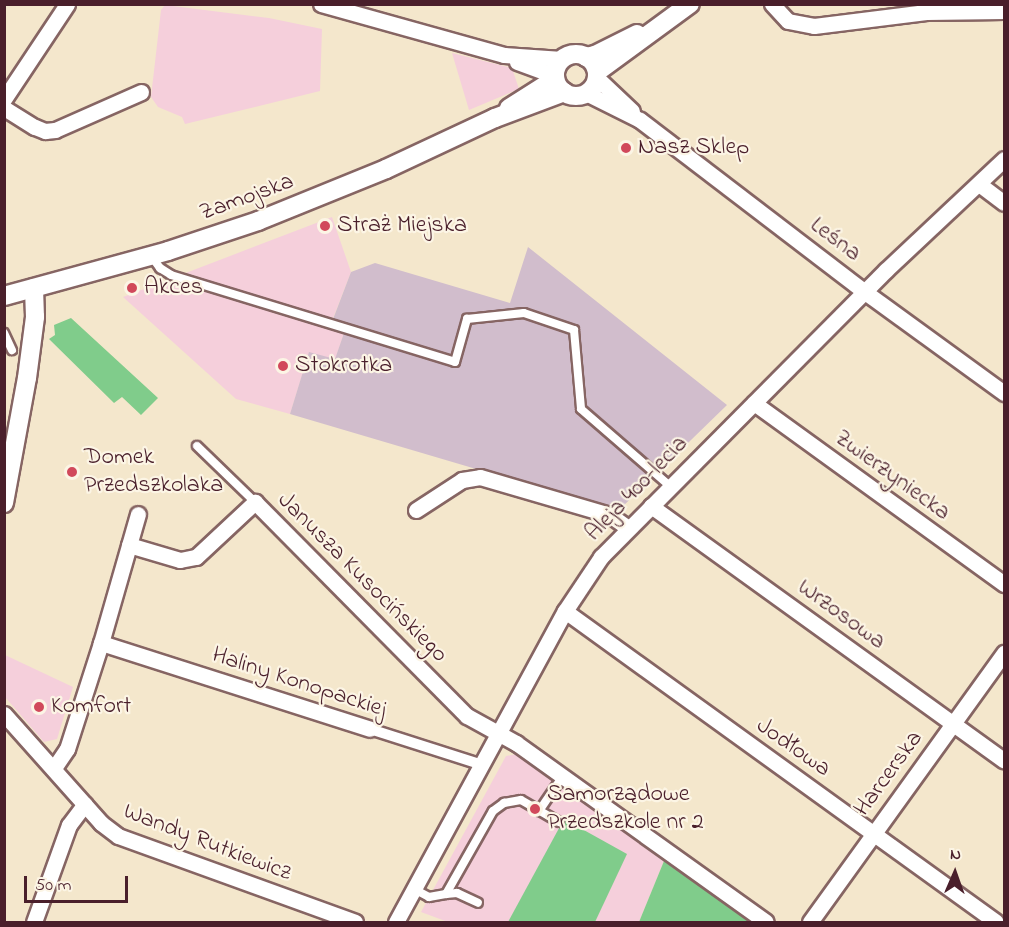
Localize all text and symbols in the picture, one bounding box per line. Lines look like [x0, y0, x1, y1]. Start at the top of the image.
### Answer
place label: Nasz Sklep [638, 134, 749, 162]
marker: Nasz Sklep [619, 141, 633, 155]
street label: Zamojska [196, 168, 298, 228]
street label: Leśna [804, 211, 866, 269]
place label: Straż Miejska [337, 212, 467, 240]
marker: Straż Miejska [318, 219, 332, 233]
place label: Akces [144, 274, 203, 302]
marker: Akces [125, 281, 139, 295]
place label: Stokrotka [295, 352, 392, 380]
marker: Stokrotka [276, 359, 290, 373]
street label: Zwierzyniecka [828, 424, 956, 528]
street label: Aleja 400-lecia [580, 430, 694, 548]
place label: Domek Przedszkolaka [84, 444, 223, 500]
marker: Domek Przedszkolaka [65, 465, 79, 479]
street label: Janusza Kusocińskiego [271, 487, 453, 669]
street label: Wrzosowa [791, 573, 891, 657]
street label: Haliny Konopackiej [208, 641, 390, 725]
place label: Komfort [51, 693, 131, 721]
marker: Komfort [32, 700, 46, 714]
street label: Jodłowa [750, 712, 836, 784]
street label: Harcerska [848, 726, 930, 822]
place label: Samorządowe Przedszkole nr 2 [547, 781, 704, 837]
street label: Wandy Rutkiewicz [119, 798, 295, 888]
marker: Samorządowe Przedszkole nr 2 [528, 802, 542, 816]
north arrow [925, 843, 985, 903]
text: N [950, 843, 961, 867]
scale bar [27, 864, 130, 902]
text: 50 m [35, 873, 72, 899]

